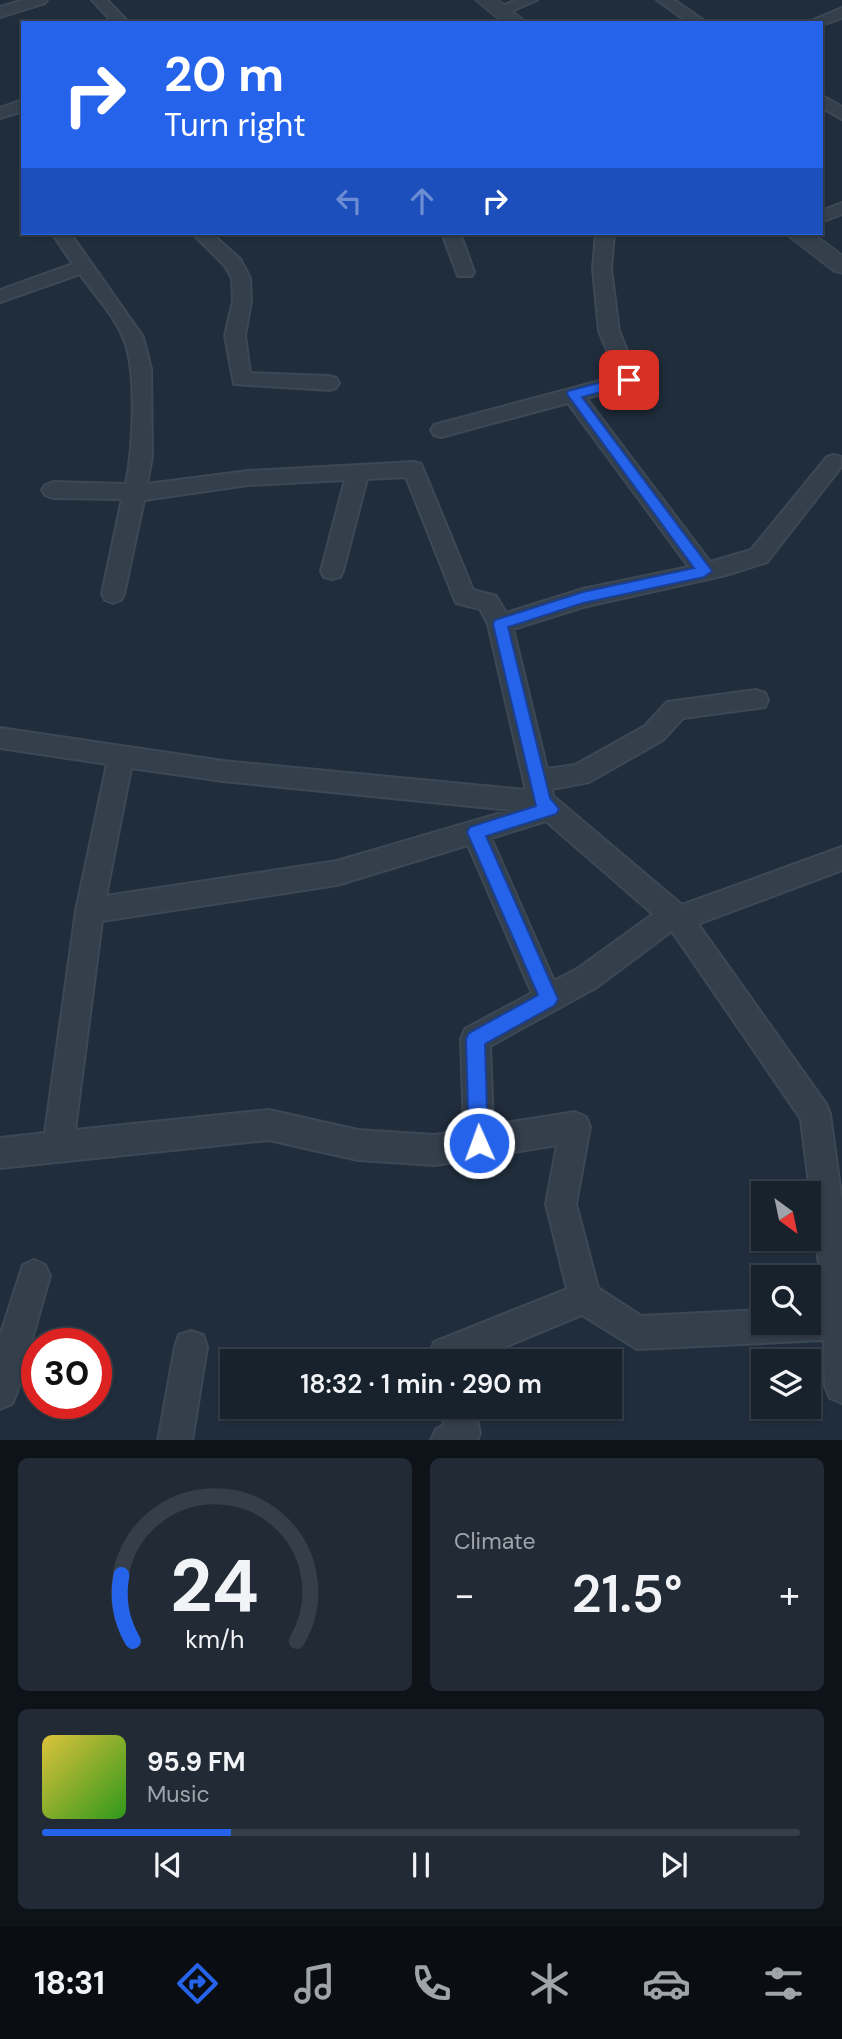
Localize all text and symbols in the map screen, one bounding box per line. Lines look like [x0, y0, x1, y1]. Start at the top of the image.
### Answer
text: 20 m [164, 42, 284, 106]
icon: right [49, 49, 140, 140]
text: Turn right [164, 104, 306, 146]
icon: left [330, 182, 368, 220]
icon: ahead [403, 182, 441, 220]
icon: right [476, 182, 514, 220]
pin [599, 350, 659, 410]
icon: arrive [610, 361, 648, 399]
position arrow [442, 1106, 516, 1180]
north arrow [751, 1181, 821, 1251]
map controls [751, 1181, 821, 1419]
button: search [751, 1265, 821, 1335]
speed limit sign: 30 [21, 1328, 112, 1419]
button: layers [751, 1349, 821, 1419]
text: 18:32 · 1 min · 290 m [300, 1367, 542, 1401]
text: Climate [454, 1526, 536, 1556]
text: 24 [171, 1539, 259, 1634]
text: 21.5° [571, 1560, 683, 1628]
text: − [454, 1570, 475, 1620]
text: + [779, 1570, 800, 1620]
text: km/h [185, 1622, 245, 1655]
text: 95.9 FM [147, 1745, 246, 1779]
text: Music [147, 1779, 210, 1809]
icon: previous [149, 1846, 187, 1884]
icon: pause [402, 1846, 440, 1884]
icon: next [655, 1846, 693, 1884]
icon: directions [173, 1959, 222, 2008]
icon: music [290, 1959, 339, 2008]
icon: phone [407, 1959, 456, 2008]
icon: climate [525, 1959, 574, 2008]
icon: car [642, 1959, 691, 2008]
icon: filters [759, 1959, 808, 2008]
text: 18:31 [34, 1962, 105, 2004]

